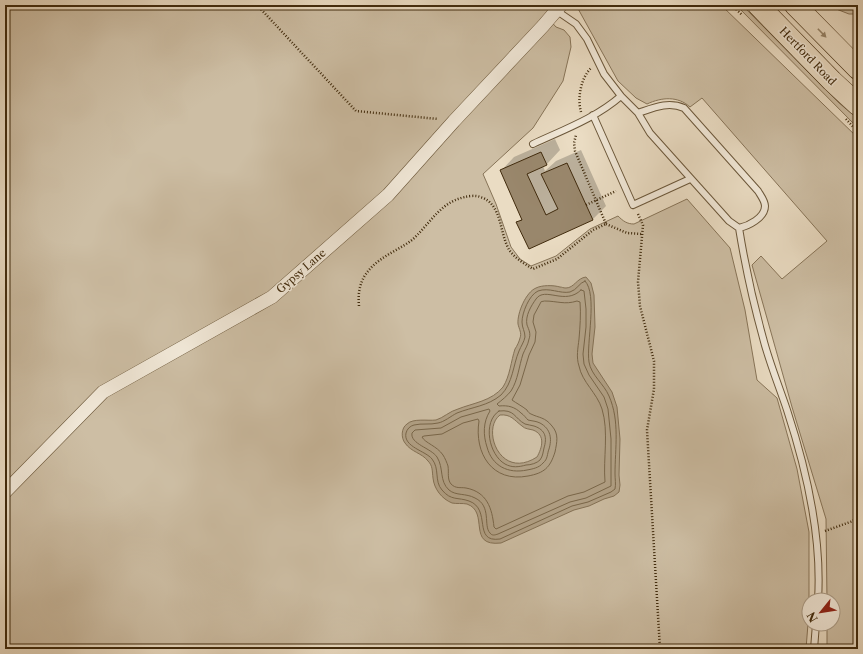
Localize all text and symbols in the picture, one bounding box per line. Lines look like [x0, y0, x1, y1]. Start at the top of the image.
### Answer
street label: Hertford Road [777, 24, 840, 88]
one-way arrow [817, 28, 827, 38]
street label: Gypsy Lane [273, 246, 329, 296]
north arrow [801, 592, 841, 632]
text: N [804, 609, 821, 625]

